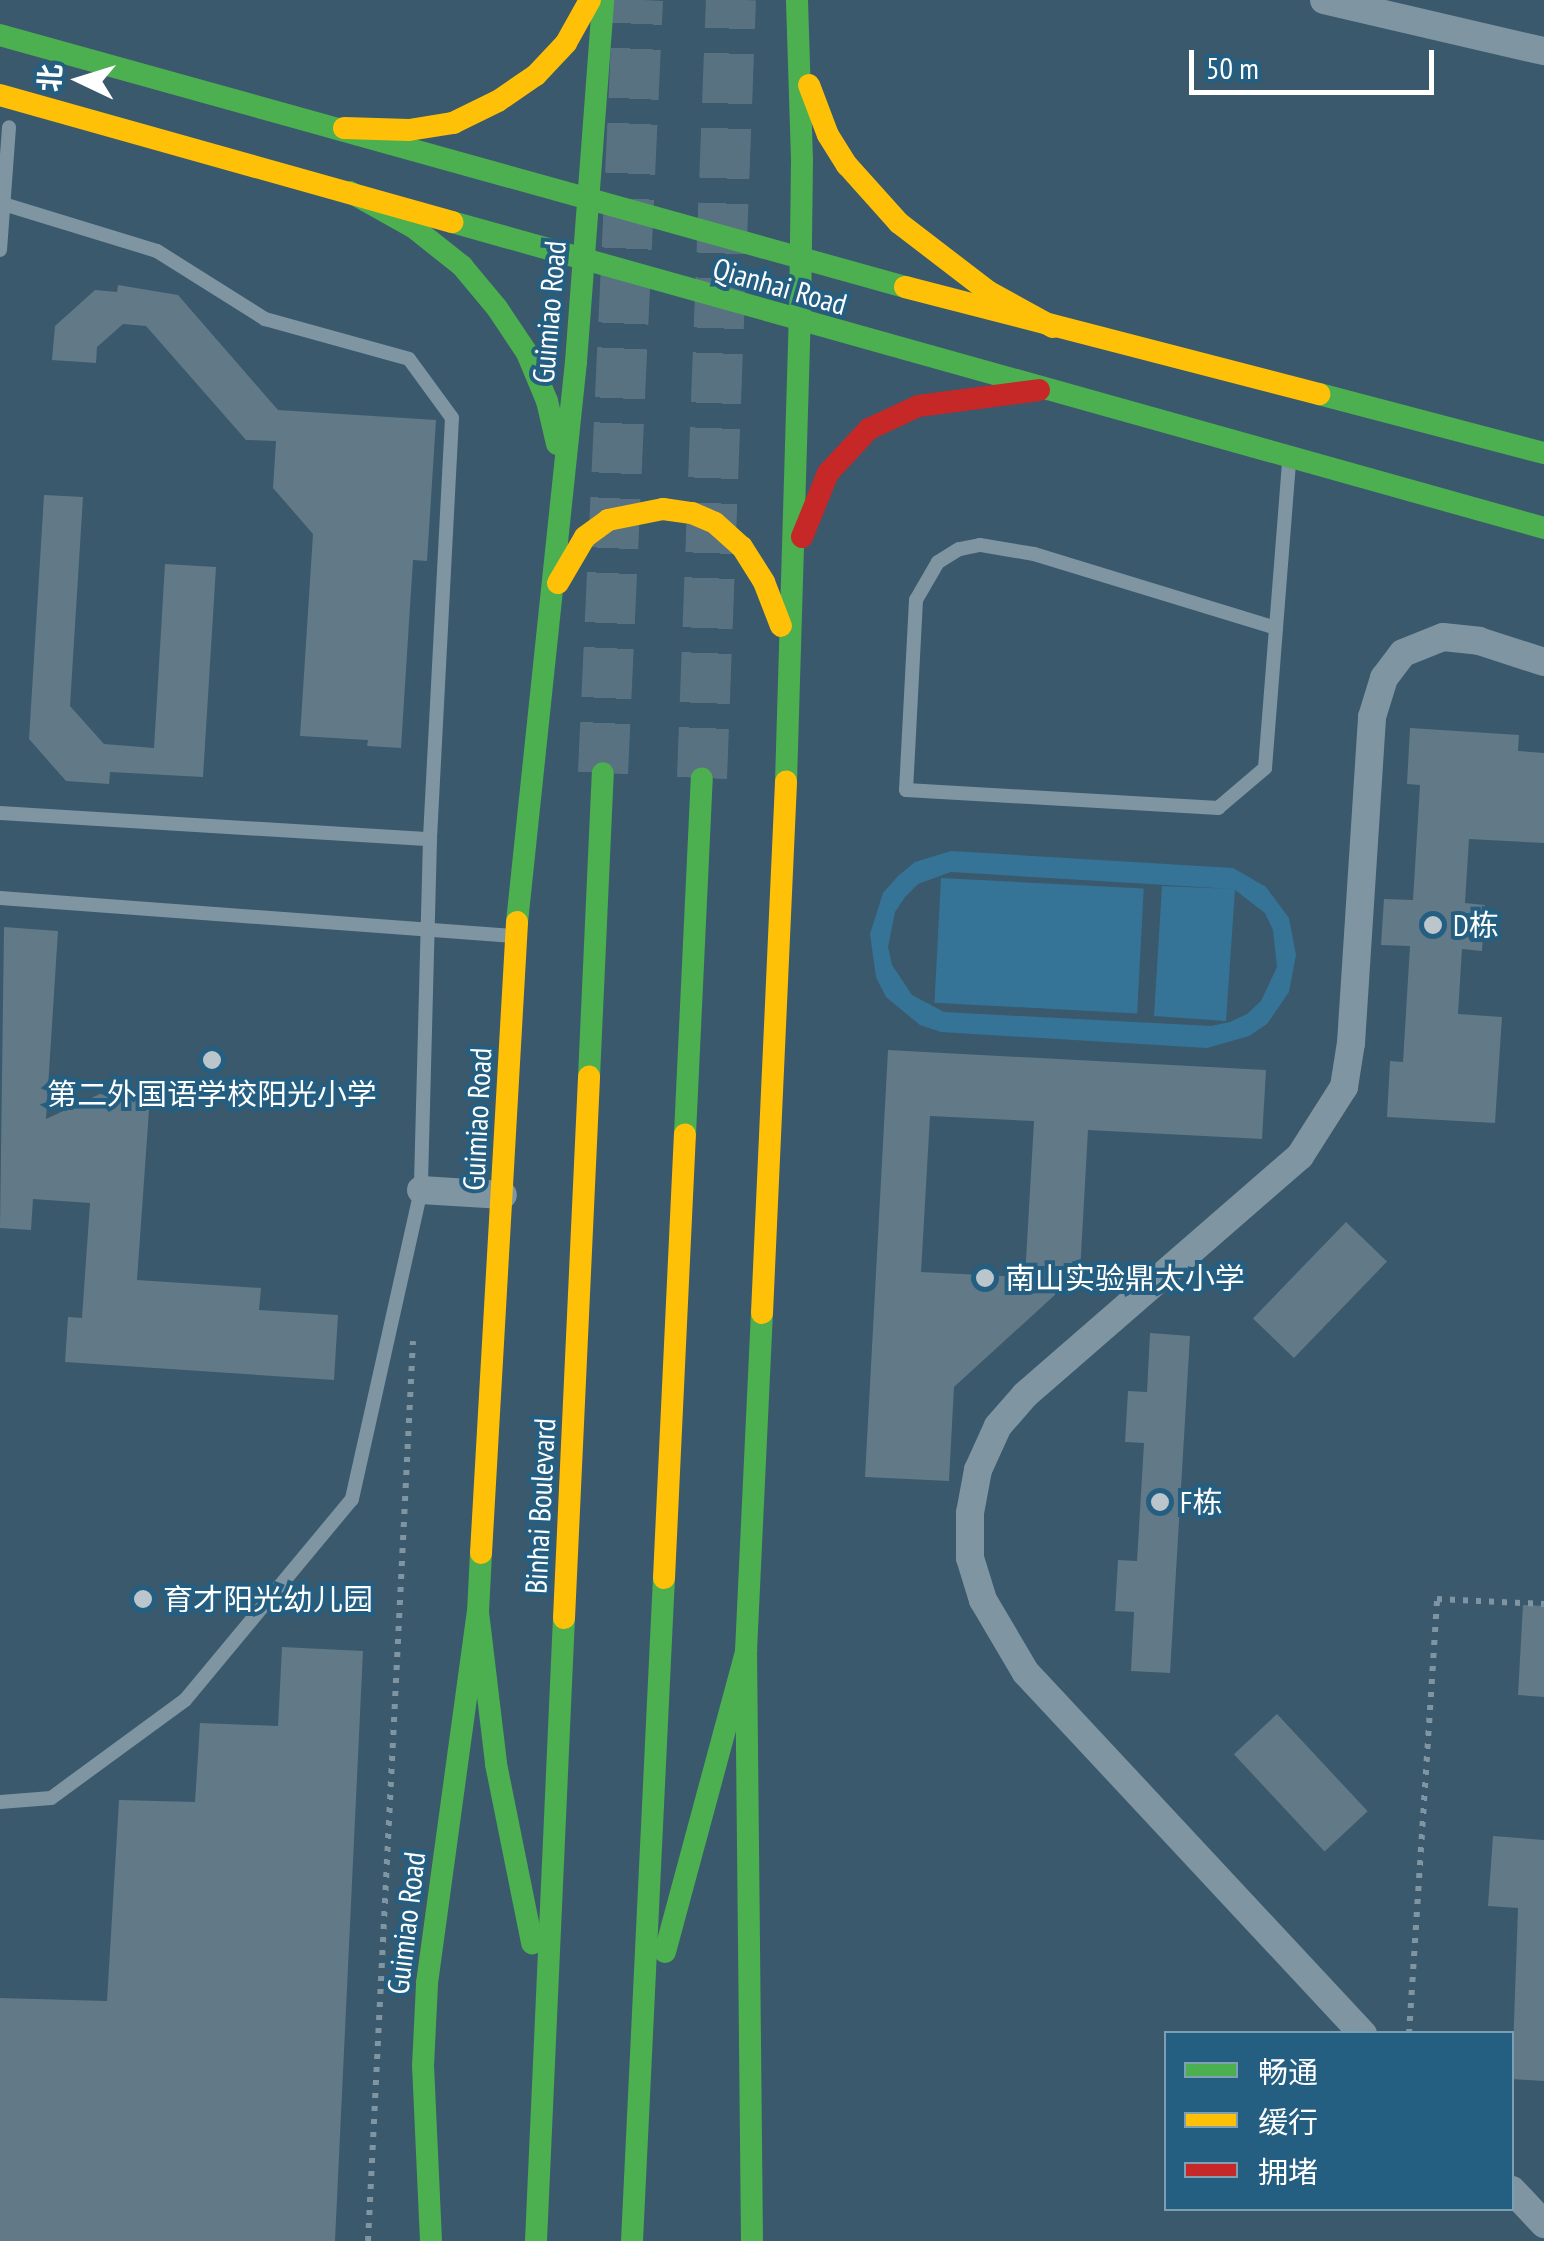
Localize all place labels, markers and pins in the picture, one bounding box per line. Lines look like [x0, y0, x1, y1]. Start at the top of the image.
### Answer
place label: D栋 [1453, 907, 1499, 943]
marker: D栋 [1422, 914, 1444, 936]
marker: 第二外国语学校阳光小学 [201, 1049, 223, 1071]
place label: 第二外国语学校阳光小学 [47, 1076, 377, 1112]
place label: 南山实验鼎太小学 [1005, 1260, 1245, 1296]
marker: 南山实验鼎太小学 [974, 1267, 996, 1289]
place label: F栋 [1180, 1484, 1222, 1520]
marker: F栋 [1149, 1491, 1171, 1513]
place label: 育才阳光幼儿园 [163, 1581, 373, 1617]
marker: 育才阳光幼儿园 [132, 1588, 154, 1610]

